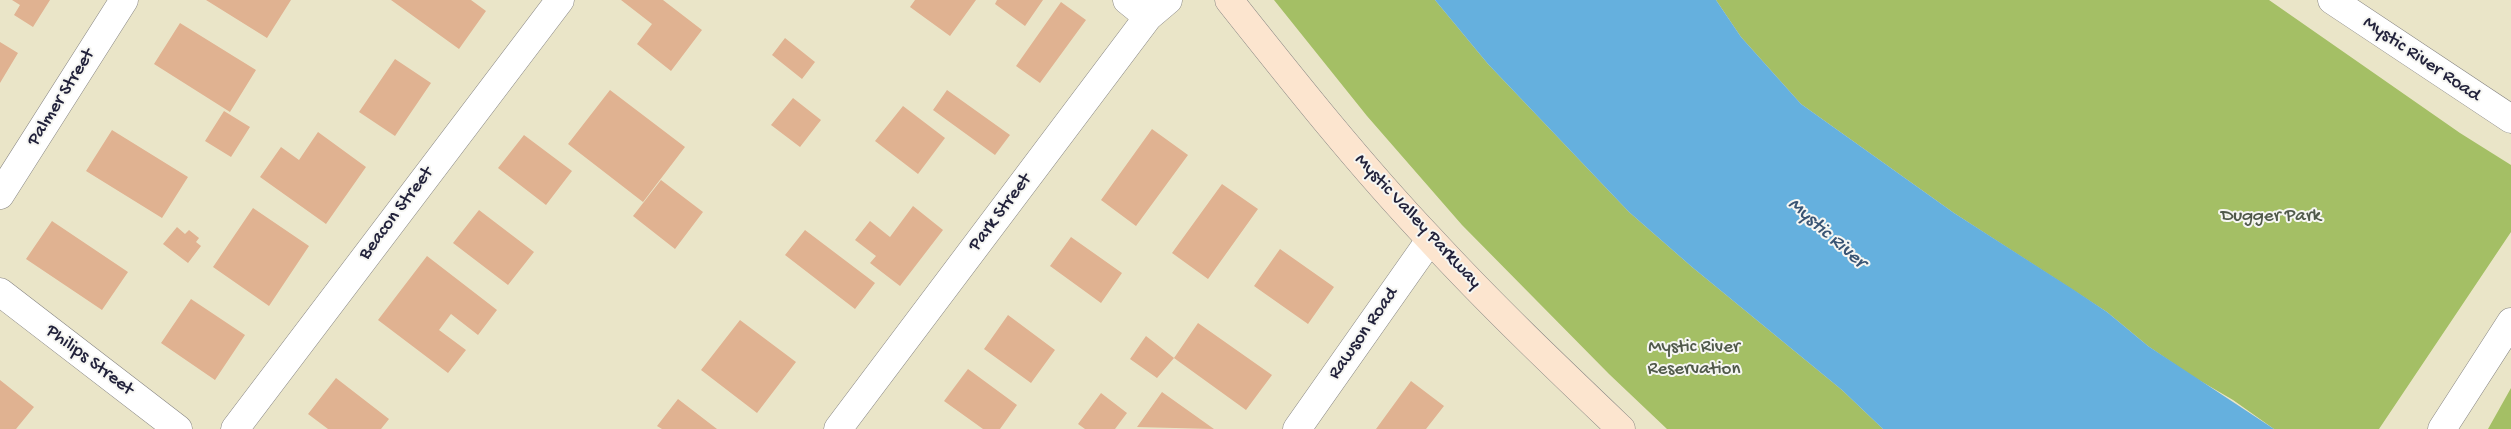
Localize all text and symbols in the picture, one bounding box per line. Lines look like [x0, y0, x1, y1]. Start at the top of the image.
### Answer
street label: Mystic River Road [2358, 12, 2484, 108]
street label: Palmer Street [23, 45, 101, 151]
street label: Mystic Valley Parkway [1349, 150, 1485, 294]
street label: Beacon Street [355, 163, 439, 265]
street label: Park Street [964, 170, 1038, 256]
water label: Mystic River [1782, 193, 1870, 275]
park label: Dugger Park [2221, 206, 2321, 228]
street label: Rawson Road [1324, 284, 1404, 384]
street label: Philips Street [40, 320, 138, 402]
park label: Mystic River Reservation [1648, 337, 1740, 381]

